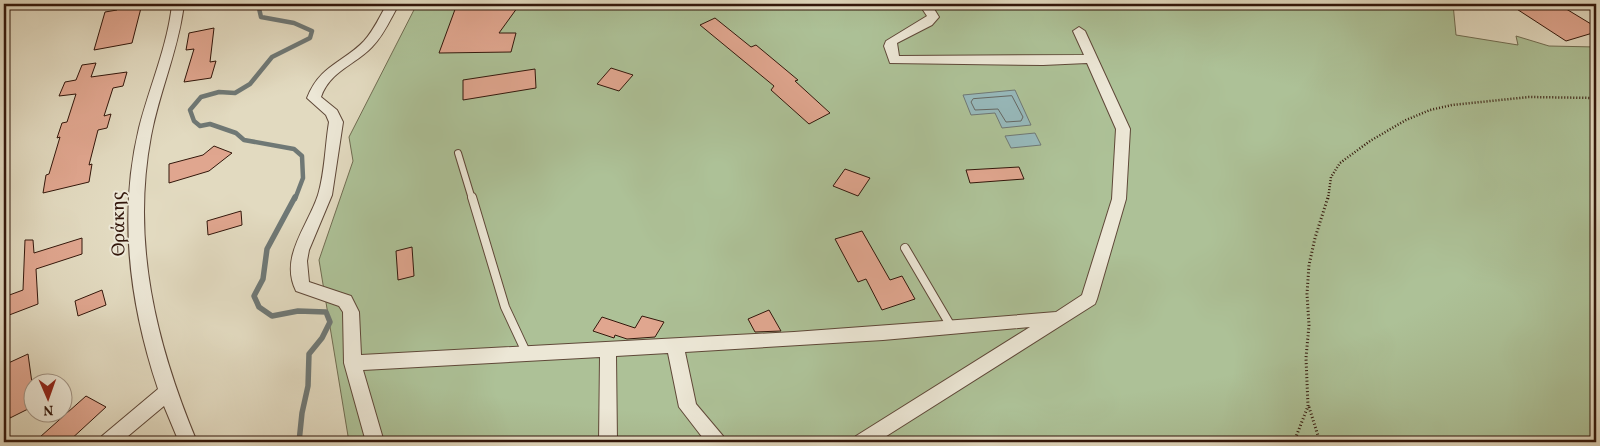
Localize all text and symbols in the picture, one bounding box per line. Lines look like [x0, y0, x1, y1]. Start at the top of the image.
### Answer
street label: Θράκης [105, 191, 133, 257]
north arrow [22, 374, 72, 424]
text: N [43, 400, 54, 419]

